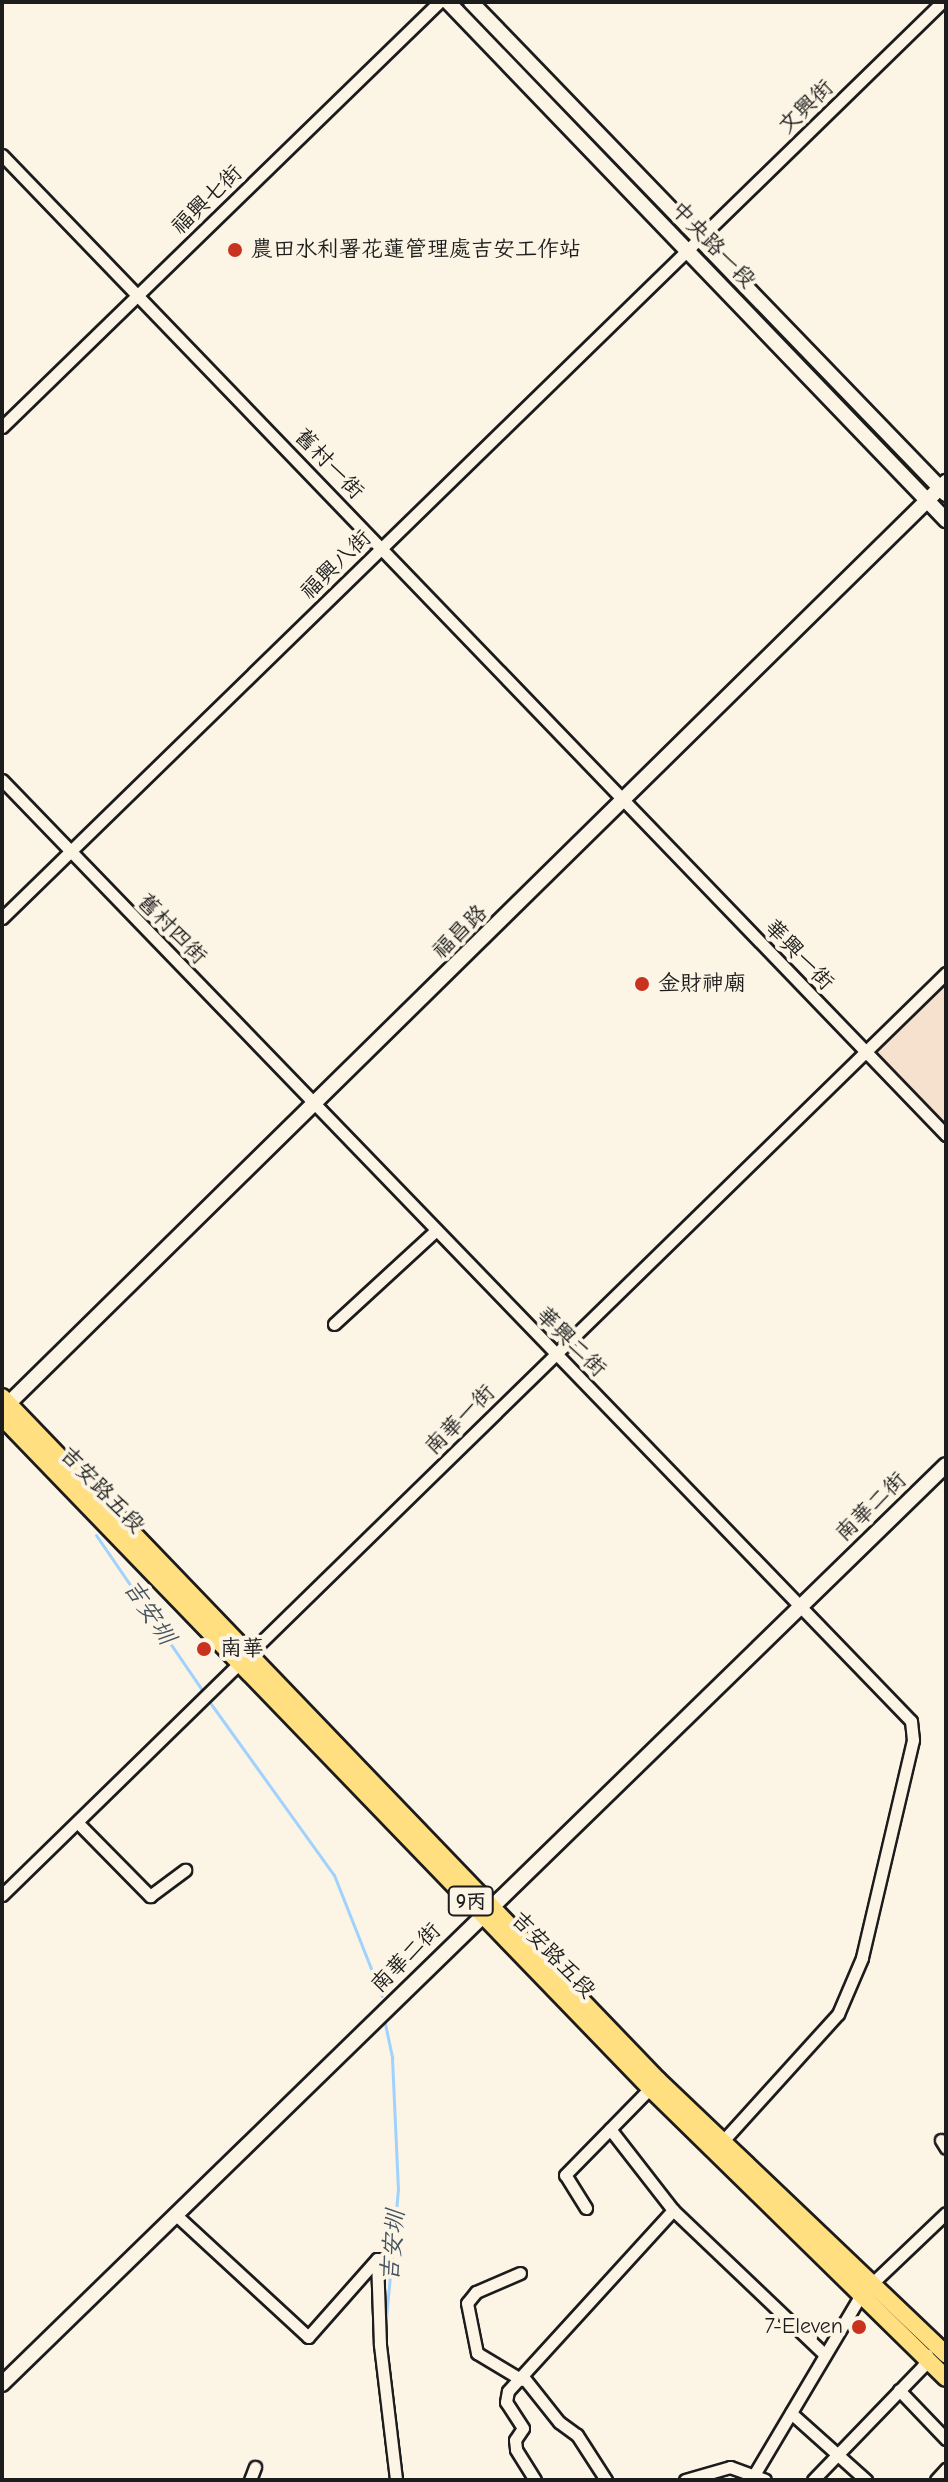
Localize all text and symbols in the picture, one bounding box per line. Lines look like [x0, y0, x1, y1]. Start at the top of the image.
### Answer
street label: 文興街 [773, 75, 839, 139]
street label: 福興七街 [166, 160, 248, 240]
street label: 中央路一段 [665, 196, 761, 294]
place label: 農田水利署花蓮管理處吉安工作站 [251, 237, 581, 263]
marker: 農田水利署花蓮管理處吉安工作站 [226, 241, 244, 259]
street label: 舊村一街 [289, 423, 369, 505]
street label: 福興八街 [295, 525, 377, 605]
street label: 舊村四街 [132, 888, 212, 970]
street label: 福昌路 [427, 900, 493, 964]
street label: 華興一街 [759, 914, 839, 996]
place label: 金財神廟 [658, 971, 746, 997]
marker: 金財神廟 [633, 975, 651, 993]
street label: 華興二街 [531, 1302, 611, 1382]
street label: 南華一街 [420, 1380, 500, 1460]
street label: 吉安路五段 [54, 1441, 150, 1539]
street label: 南華二街 [830, 1467, 912, 1547]
water label: 吉安圳 [117, 1574, 181, 1650]
place label: 南華 [220, 1636, 264, 1662]
marker: 南華 [195, 1640, 213, 1658]
road number: 9丙 [447, 1885, 495, 1917]
street label: 吉安路五段 [505, 1906, 601, 2004]
street label: 南華二街 [366, 1918, 446, 1998]
water label: 吉安圳 [376, 2209, 410, 2283]
place label: 7-Eleven [764, 2314, 843, 2340]
marker: 7-Eleven [850, 2318, 868, 2336]

